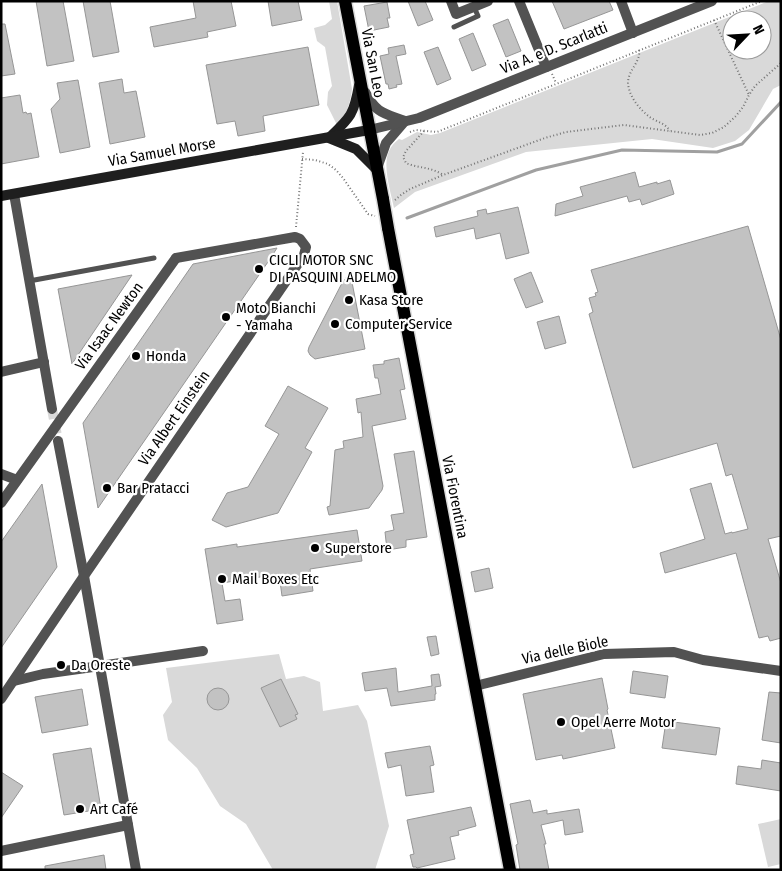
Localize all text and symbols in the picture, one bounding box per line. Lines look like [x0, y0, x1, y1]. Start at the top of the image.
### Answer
north arrow [722, 10, 772, 60]
street label: Via A. e D. Scarlatti [498, 18, 610, 78]
text: N [749, 22, 768, 37]
street label: Via San Leo [357, 27, 389, 99]
street label: Via Samuel Morse [107, 134, 217, 170]
place label: CICLI MOTOR SNC DI PASQUINI ADELMO [269, 251, 396, 286]
marker: CICLI MOTOR SNC DI PASQUINI ADELMO [253, 263, 265, 275]
street label: Via Isaac Newton [71, 279, 147, 373]
place label: Kasa Store [359, 291, 424, 309]
marker: Kasa Store [343, 294, 355, 306]
place label: Moto Bianchi - Yamaha [236, 299, 316, 334]
marker: Moto Bianchi - Yamaha [220, 311, 232, 323]
place label: Computer Service [345, 315, 453, 333]
marker: Computer Service [329, 318, 341, 330]
place label: Honda [146, 347, 186, 365]
marker: Honda [130, 350, 142, 362]
street label: Via Albert Einstein [134, 367, 214, 469]
street label: Via Fiorentina [438, 454, 472, 540]
place label: Bar Pratacci [117, 479, 189, 497]
marker: Bar Pratacci [101, 482, 113, 494]
place label: Superstore [325, 539, 392, 557]
marker: Superstore [309, 542, 321, 554]
place label: Mail Boxes Etc [232, 570, 320, 588]
marker: Mail Boxes Etc [216, 573, 228, 585]
street label: Via delle Biole [520, 632, 610, 668]
place label: Da Oreste [71, 656, 131, 674]
marker: Da Oreste [55, 659, 67, 671]
place label: Opel Aerre Motor [571, 713, 677, 731]
marker: Opel Aerre Motor [555, 716, 567, 728]
place label: Art Café [90, 800, 138, 818]
marker: Art Café [74, 803, 86, 815]

